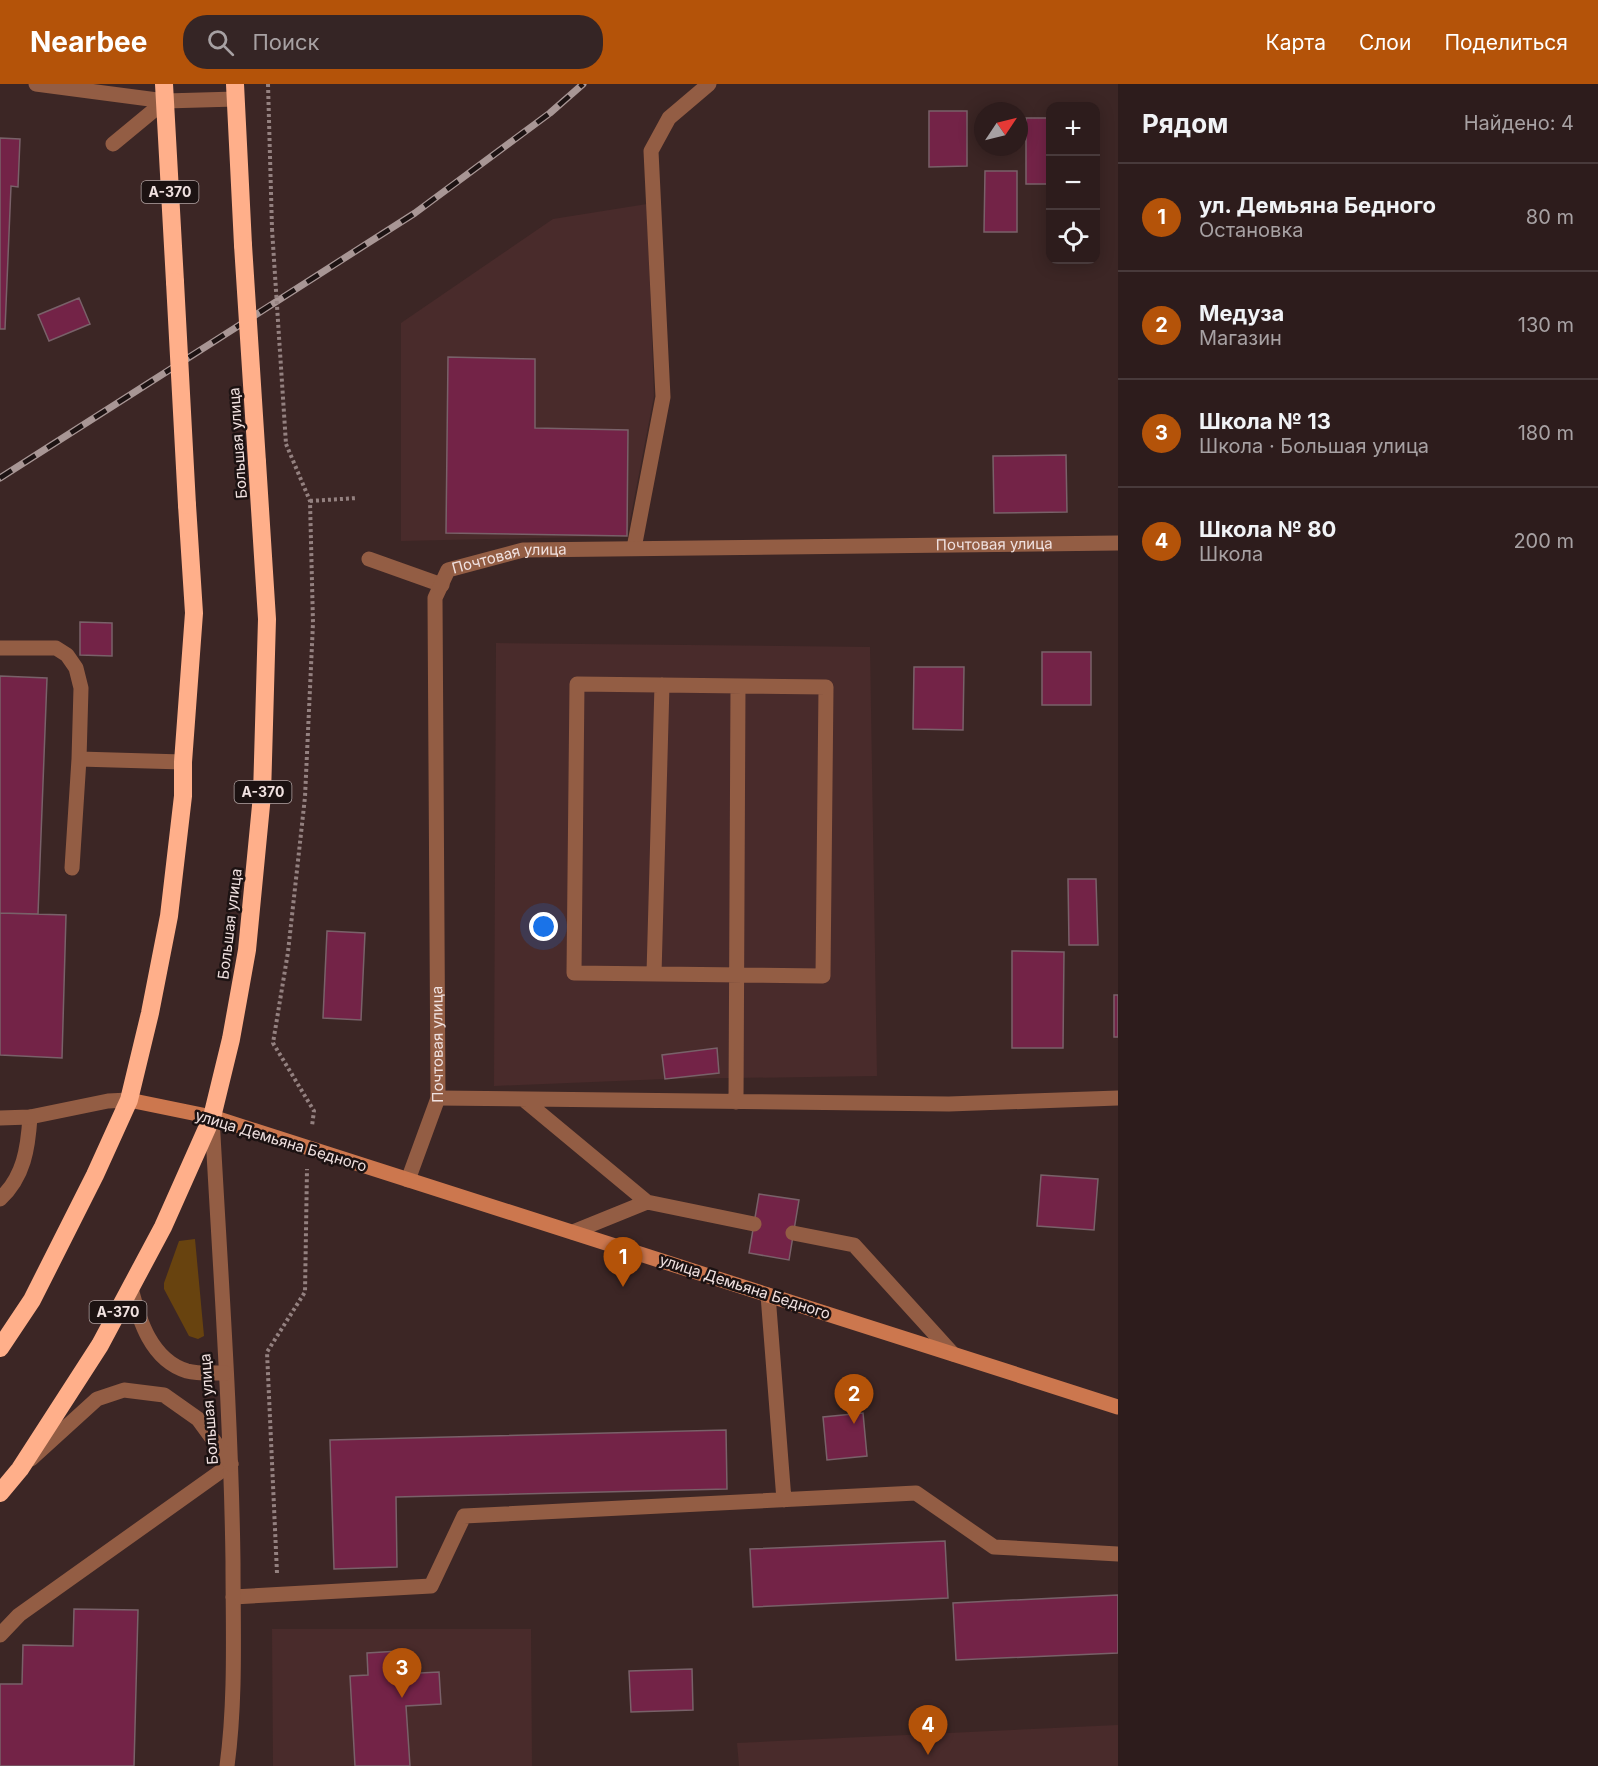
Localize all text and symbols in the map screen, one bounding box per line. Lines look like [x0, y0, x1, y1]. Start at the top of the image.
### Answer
search box [183, 15, 603, 69]
text: Nearbee [30, 25, 147, 59]
icon: search [204, 26, 237, 59]
text: Поиск [252, 29, 319, 55]
text: Карта [1266, 30, 1326, 55]
text: Слои [1359, 30, 1411, 55]
text: Поделиться [1444, 30, 1568, 55]
north arrow [974, 102, 1028, 156]
map controls [1046, 102, 1100, 264]
button: + [1046, 102, 1100, 156]
text: Рядом [1142, 108, 1228, 139]
text: Найдено: 4 [1464, 111, 1574, 135]
button: − [1046, 156, 1100, 210]
road number: А-370 [142, 181, 198, 203]
text: ул. Демьяна Бедного [1199, 192, 1436, 218]
text: 1 [1157, 205, 1166, 229]
text: 80 m [1526, 205, 1574, 229]
button: locate [1046, 210, 1100, 264]
text: Остановка [1199, 218, 1303, 242]
text: Медуза [1199, 300, 1284, 326]
text: 2 [1155, 313, 1168, 337]
text: 130 m [1518, 313, 1574, 337]
text: Магазин [1199, 326, 1282, 350]
street label: Большая улица [224, 387, 251, 499]
text: Школа № 13 [1199, 408, 1331, 434]
text: 3 [1155, 421, 1168, 445]
text: 180 m [1518, 421, 1574, 445]
text: Школа · Большая улица [1199, 434, 1429, 458]
text: Школа № 80 [1199, 516, 1336, 542]
text: 4 [1155, 529, 1168, 553]
text: 200 m [1513, 529, 1574, 553]
street label: Почтовая улица [936, 534, 1053, 554]
street label: Почтовая улица [450, 539, 567, 578]
text: Школа [1199, 542, 1263, 566]
road number: А-370 [234, 781, 292, 803]
street label: Большая улица [213, 867, 246, 980]
your location [529, 912, 558, 941]
street label: Почтовая улица [427, 986, 447, 1103]
street label: улица Демьяна Бедного [193, 1105, 369, 1176]
pin: 1 [604, 1238, 642, 1287]
street label: улица Демьяна Бедного [657, 1250, 833, 1323]
road number: А-370 [90, 1301, 146, 1323]
street label: Большая улица [195, 1353, 222, 1465]
pin: 2 [834, 1374, 874, 1424]
pin: 3 [382, 1648, 422, 1698]
pin: 4 [908, 1706, 948, 1755]

